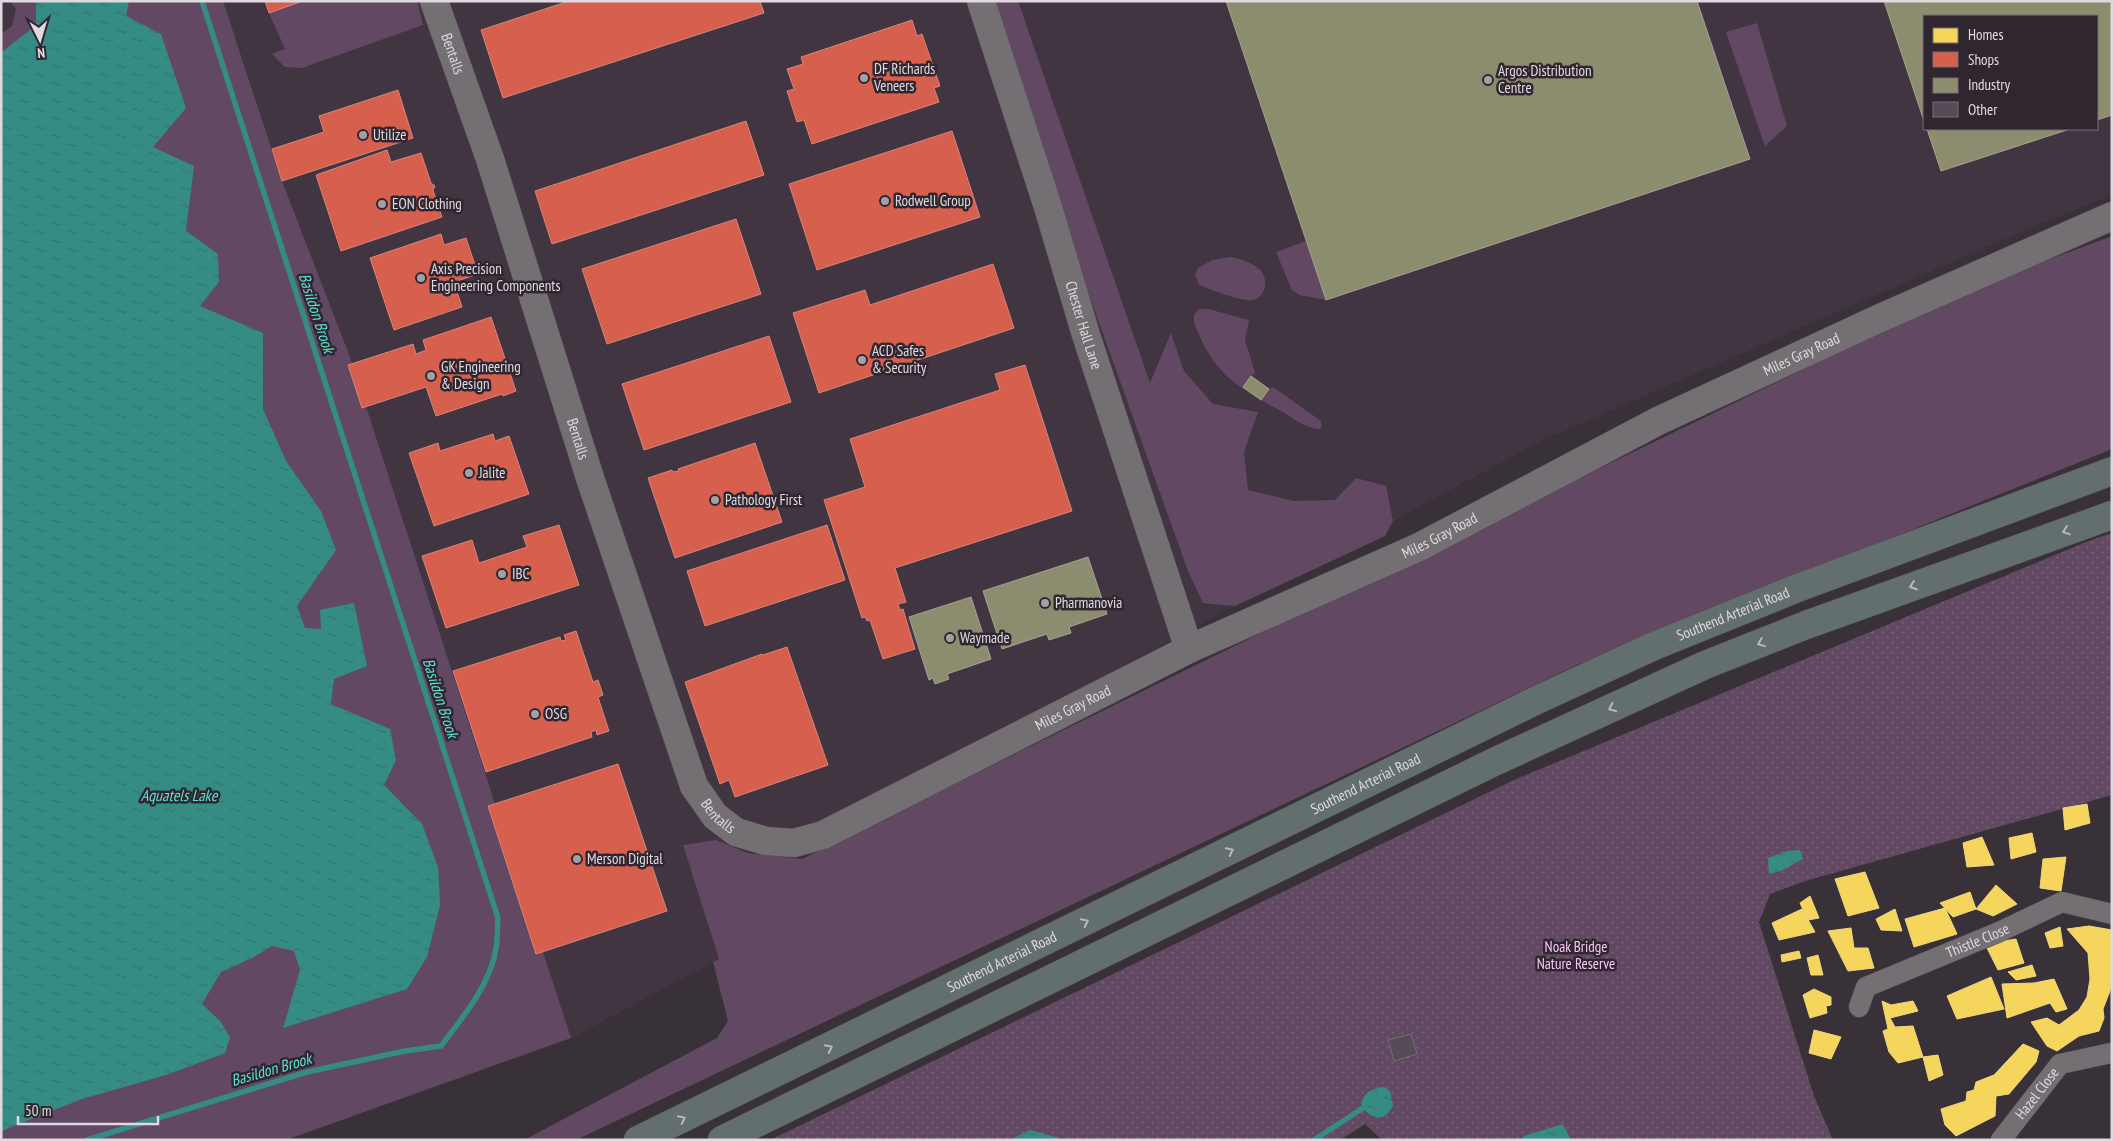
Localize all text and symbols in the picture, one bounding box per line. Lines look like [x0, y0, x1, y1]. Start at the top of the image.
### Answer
north arrow [15, 15, 65, 65]
legend [1923, 15, 2098, 130]
text: Homes [1968, 25, 2004, 44]
street label: Bentalls [437, 31, 469, 77]
text: N [37, 44, 46, 62]
text: Shops [1968, 50, 1999, 69]
place label: DF Richards Veneers [873, 59, 935, 95]
place label: Argos Distribution Centre [1498, 61, 1592, 97]
marker: DF Richards Veneers [858, 72, 870, 84]
marker: Argos Distribution Centre [1482, 74, 1494, 86]
text: Industry [1968, 75, 2010, 94]
text: Other [1968, 100, 1998, 119]
place label: Utilize [373, 125, 406, 144]
marker: Utilize [357, 129, 369, 141]
place label: Rodwell Group [895, 191, 971, 210]
place label: EON Clothing [392, 194, 462, 213]
marker: Rodwell Group [879, 195, 891, 207]
marker: EON Clothing [376, 198, 388, 210]
place label: Axis Precision Engineering Components [431, 259, 560, 295]
water label: Basildon Brook [295, 271, 340, 357]
marker: Axis Precision Engineering Components [415, 272, 427, 284]
street label: Chester Hall Lane [1061, 279, 1107, 372]
street label: Miles Gray Road [1760, 328, 1843, 380]
place label: ACD Safes & Security [872, 341, 927, 377]
marker: ACD Safes & Security [856, 354, 868, 366]
place label: GK Engineering & Design [441, 357, 521, 393]
marker: GK Engineering & Design [425, 370, 437, 382]
street label: Bentalls [563, 416, 594, 462]
place label: Jalite [478, 463, 506, 482]
marker: Jalite [463, 467, 475, 479]
place label: Pathology First [725, 490, 802, 509]
marker: Pathology First [709, 494, 721, 506]
street label: Miles Gray Road [1399, 508, 1480, 562]
one-way arrow [2062, 526, 2071, 536]
place label: IBC [512, 564, 530, 583]
marker: IBC [496, 568, 508, 580]
one-way arrow [1909, 580, 1917, 590]
street label: Southend Arterial Road [1674, 582, 1792, 645]
place label: Pharmanovia [1055, 593, 1122, 612]
marker: Pharmanovia [1039, 597, 1051, 609]
place label: Waymade [960, 628, 1010, 647]
marker: Waymade [944, 632, 956, 644]
one-way arrow [1757, 637, 1765, 647]
water label: Basildon Brook [419, 656, 464, 742]
street label: Miles Gray Road [1032, 680, 1114, 735]
one-way arrow [1608, 701, 1617, 711]
place label: OSG [545, 704, 567, 723]
marker: OSG [529, 708, 541, 720]
street label: Southend Arterial Road [1307, 749, 1423, 818]
water label: Aquatels Lake [141, 785, 219, 805]
street label: Bentalls [697, 795, 740, 837]
one-way arrow [1225, 847, 1234, 857]
place label: Merson Digital [587, 849, 663, 868]
marker: Merson Digital [571, 853, 583, 865]
one-way arrow [1079, 919, 1088, 929]
street label: Thistle Close [1943, 919, 2012, 962]
street label: Southend Arterial Road [944, 927, 1060, 996]
park label: Noak Bridge Nature Reserve [1537, 937, 1615, 973]
one-way arrow [823, 1044, 832, 1054]
water label: Basildon Brook [228, 1047, 315, 1090]
street label: Hazel Close [2011, 1063, 2063, 1123]
scale bar [18, 1094, 158, 1126]
text: 50 m [25, 1101, 51, 1120]
one-way arrow [677, 1114, 686, 1125]

